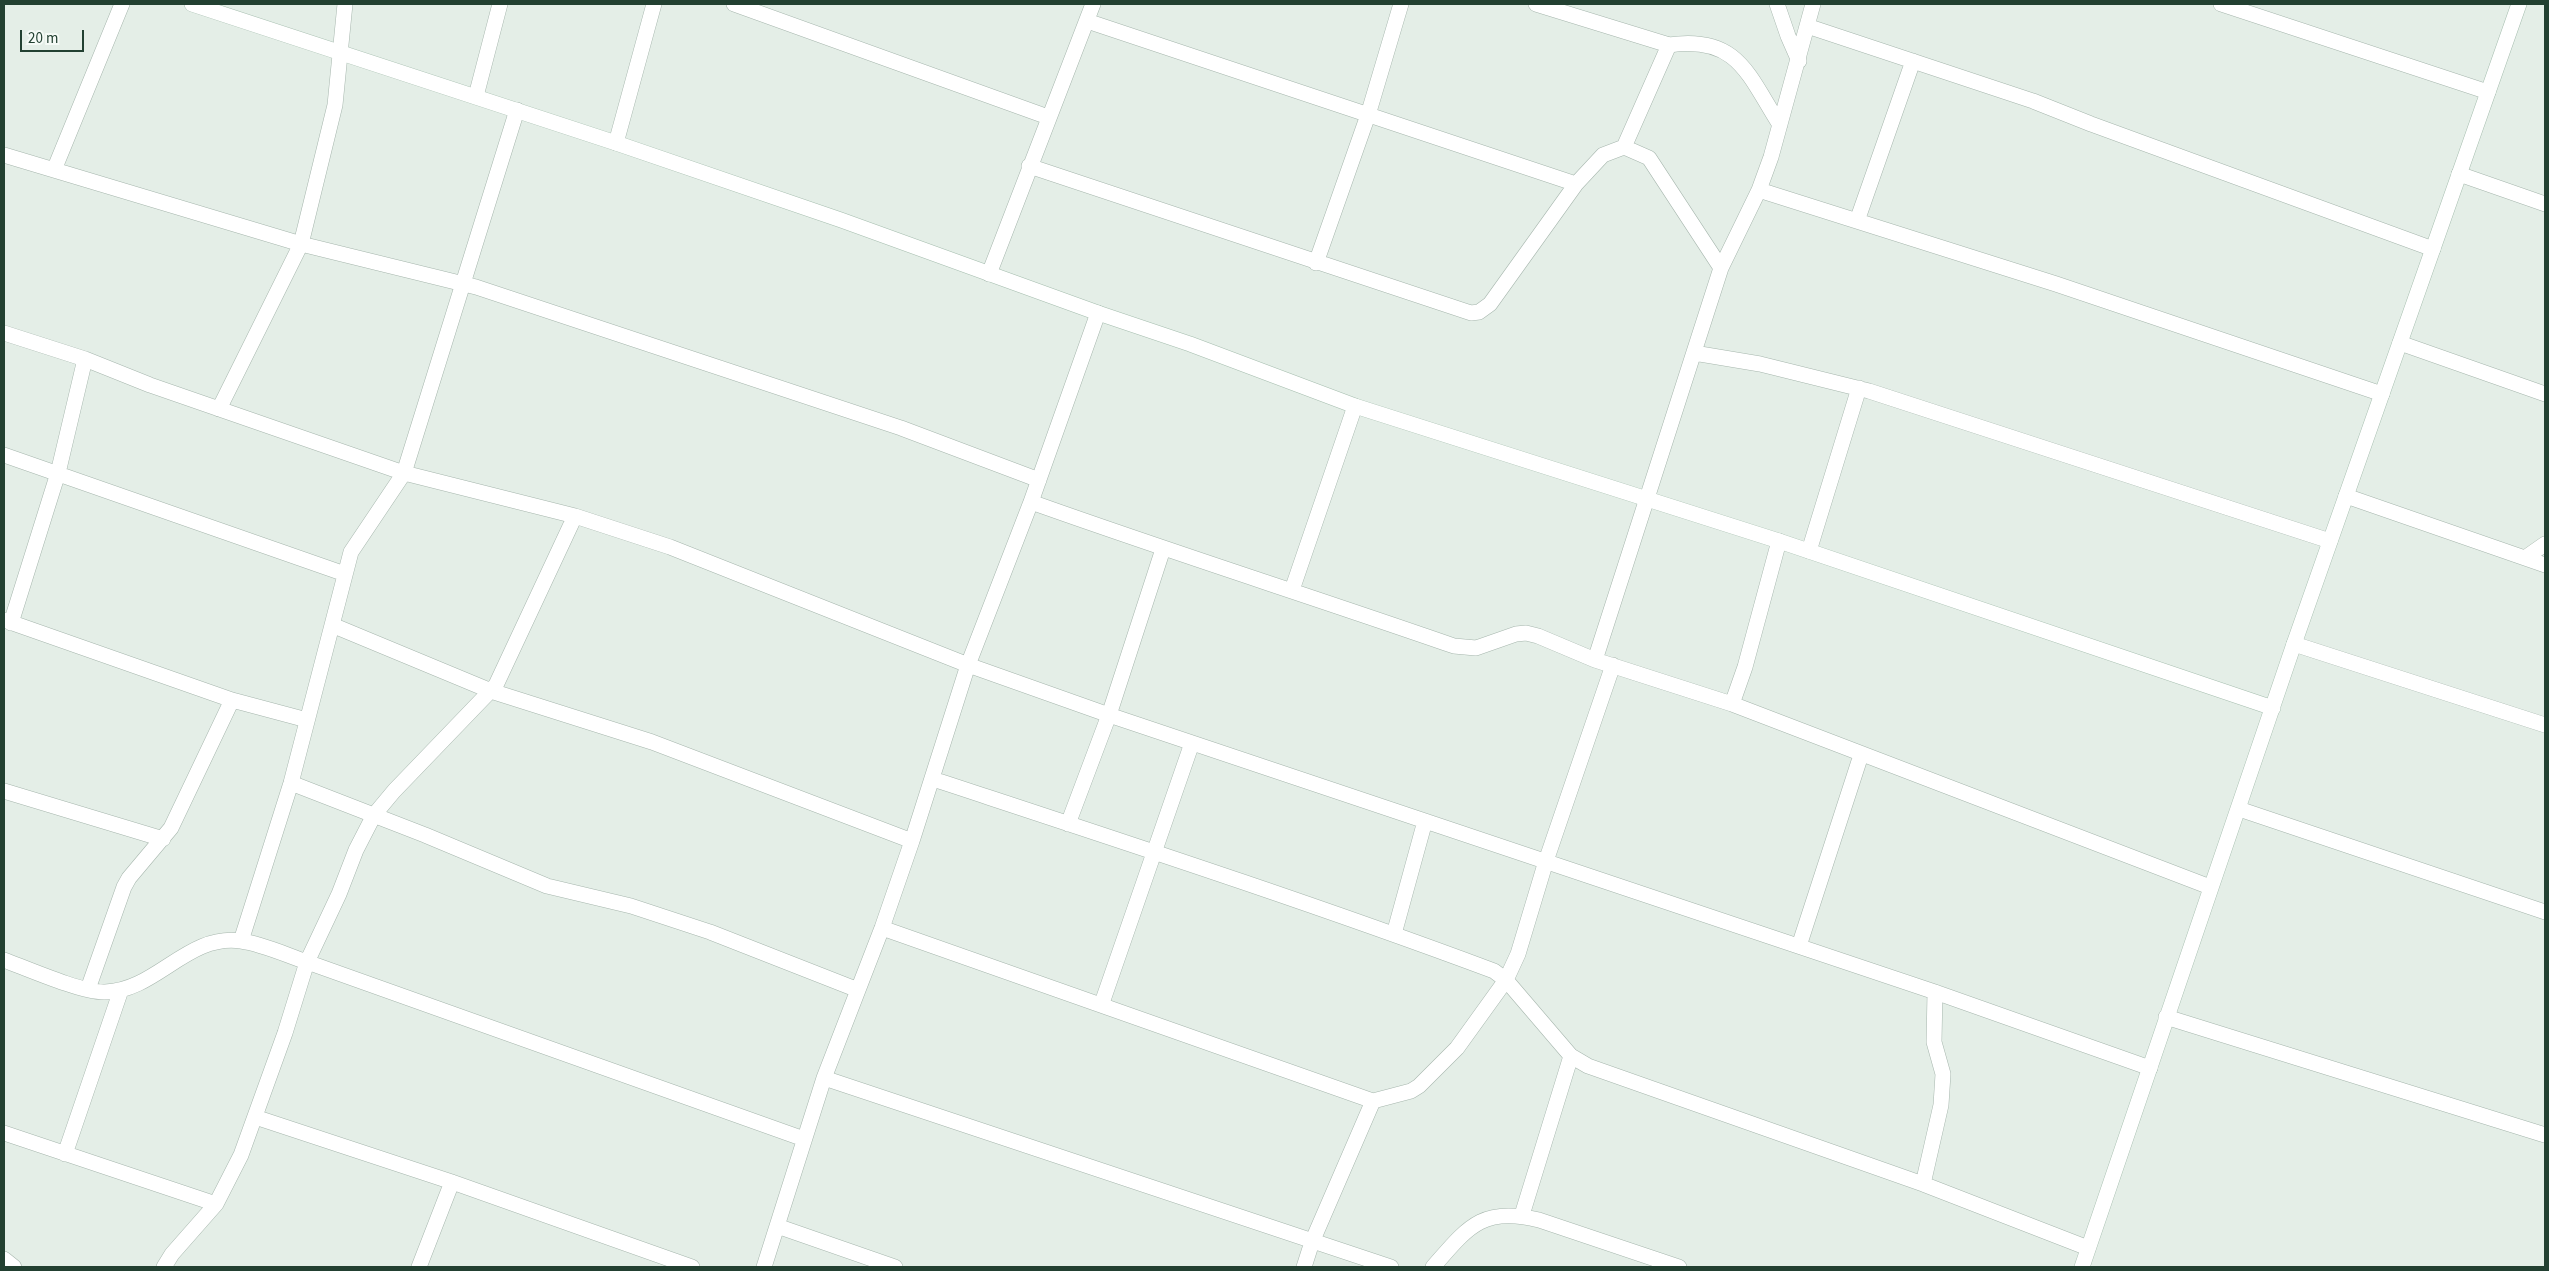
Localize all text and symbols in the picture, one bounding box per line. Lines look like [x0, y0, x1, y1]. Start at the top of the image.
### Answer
scale bar [22, 20, 86, 52]
text: 20 m [28, 28, 58, 49]

